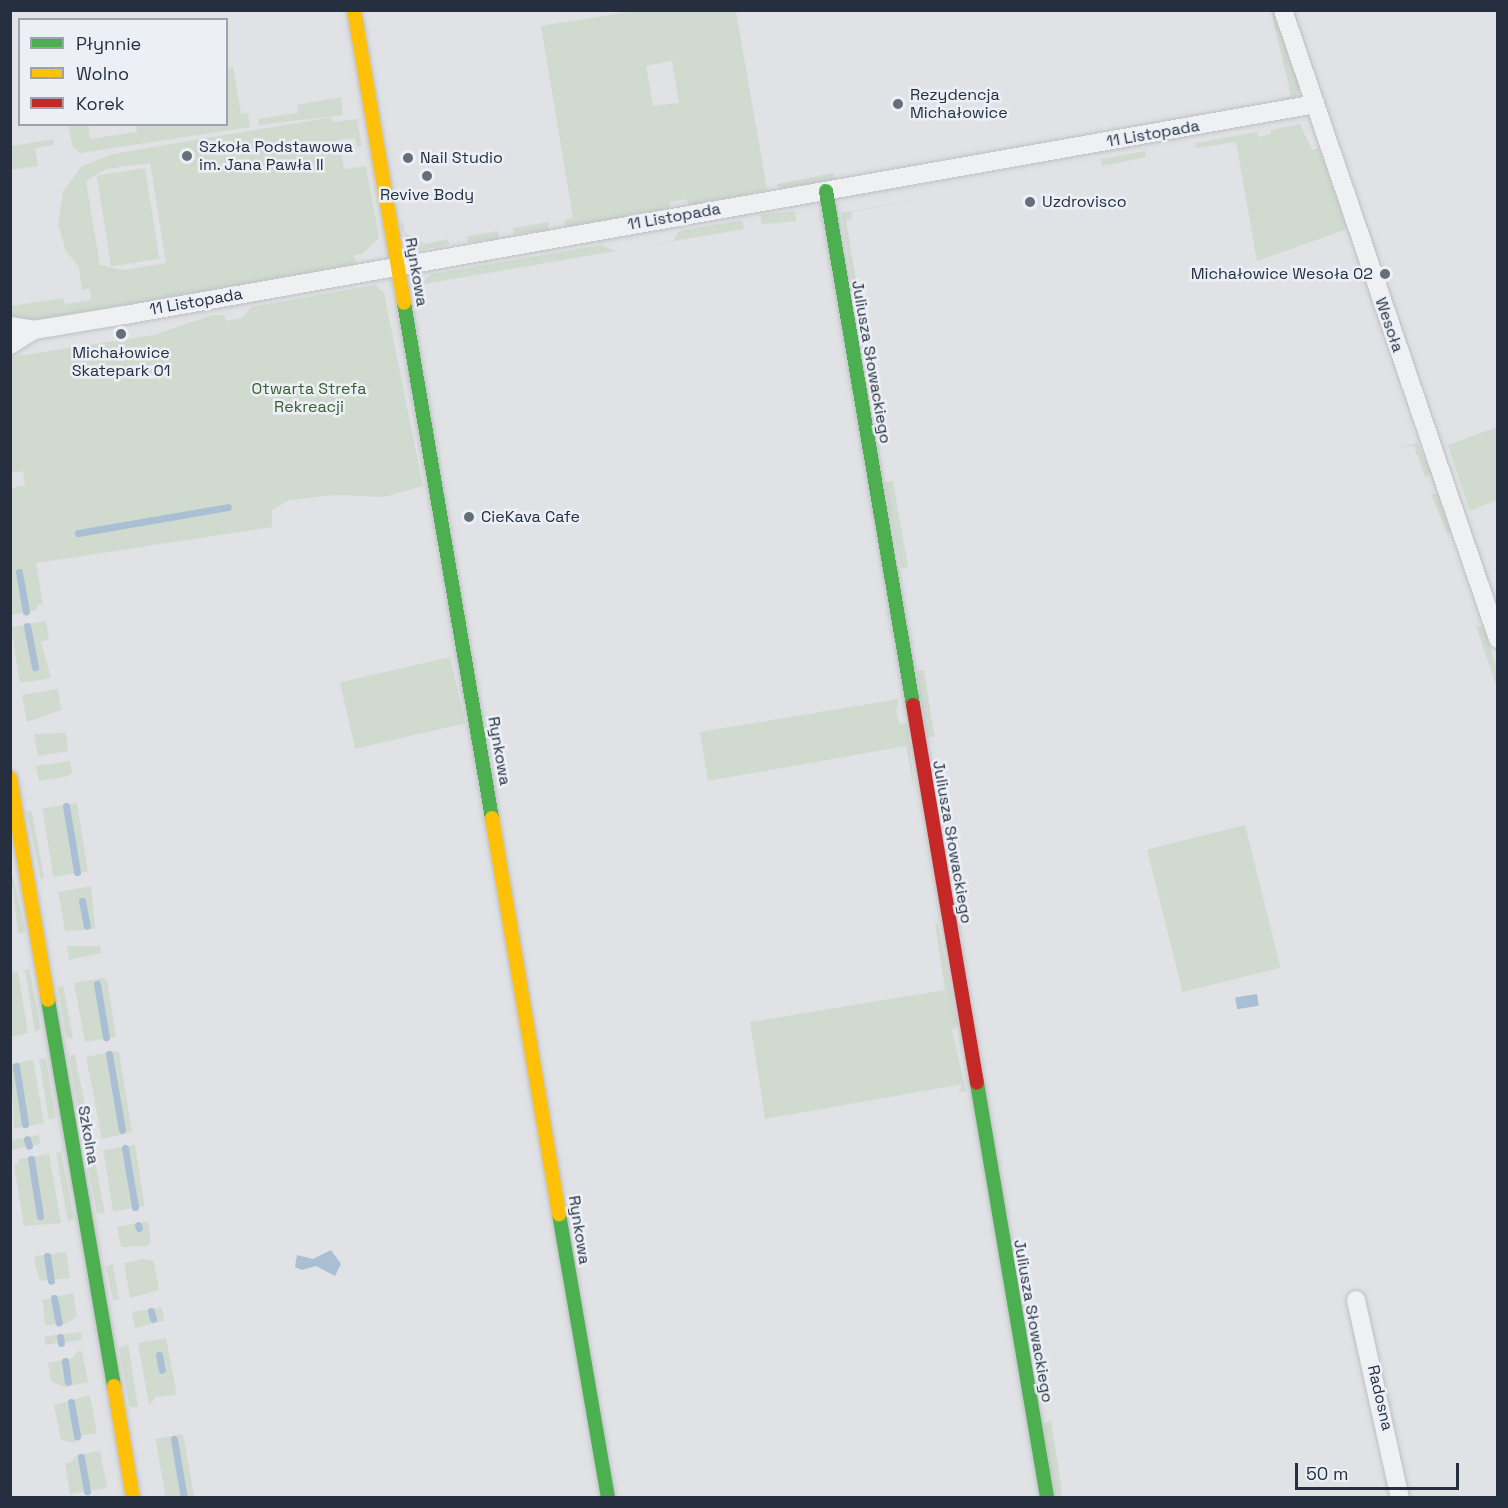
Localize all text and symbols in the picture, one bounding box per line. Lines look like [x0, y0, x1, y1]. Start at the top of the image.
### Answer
legend [18, 18, 228, 126]
text: Płynnie [76, 32, 141, 55]
text: Wolno [76, 62, 129, 85]
place label: Rezydencja Michałowice [910, 85, 1008, 123]
text: Korek [76, 92, 125, 115]
marker: Rezydencja Michałowice [891, 97, 905, 111]
street label: 11 Listopada [1105, 116, 1201, 152]
place label: Szkoła Podstawowa im. Jana Pawła II [199, 137, 353, 175]
place label: Nail Studio [420, 148, 503, 168]
marker: Szkoła Podstawowa im. Jana Pawła II [180, 149, 194, 163]
marker: Nail Studio [401, 151, 415, 165]
marker: Revive Body [420, 169, 434, 183]
place label: Revive Body [380, 185, 474, 205]
place label: Uzdrovisco [1042, 192, 1127, 212]
marker: Uzdrovisco [1023, 195, 1037, 209]
street label: 11 Listopada [626, 199, 722, 235]
street label: Rynkowa [401, 236, 431, 308]
place label: Michałowice Wesoła 02 [1191, 264, 1373, 284]
marker: Michałowice Wesoła 02 [1378, 267, 1392, 281]
street label: Juliusza Słowackiego [847, 279, 895, 445]
street label: 11 Listopada [148, 284, 244, 320]
street label: Wesoła [1371, 295, 1407, 355]
marker: Michałowice Skatepark 01 [114, 327, 128, 341]
place label: Michałowice Skatepark 01 [72, 343, 170, 381]
park label: Otwarta Strefa Rekreacji [252, 379, 366, 417]
place label: CieKava Cafe [481, 507, 580, 527]
marker: CieKava Cafe [462, 510, 476, 524]
street label: Rynkowa [484, 715, 514, 787]
street label: Juliusza Słowackiego [928, 759, 976, 925]
street label: Szkolna [73, 1104, 103, 1166]
street label: Rynkowa [564, 1194, 594, 1266]
street label: Juliusza Słowackiego [1009, 1238, 1057, 1404]
street label: Radosna [1363, 1363, 1397, 1433]
scale bar [1298, 1451, 1462, 1489]
text: 50 m [1306, 1462, 1348, 1485]

